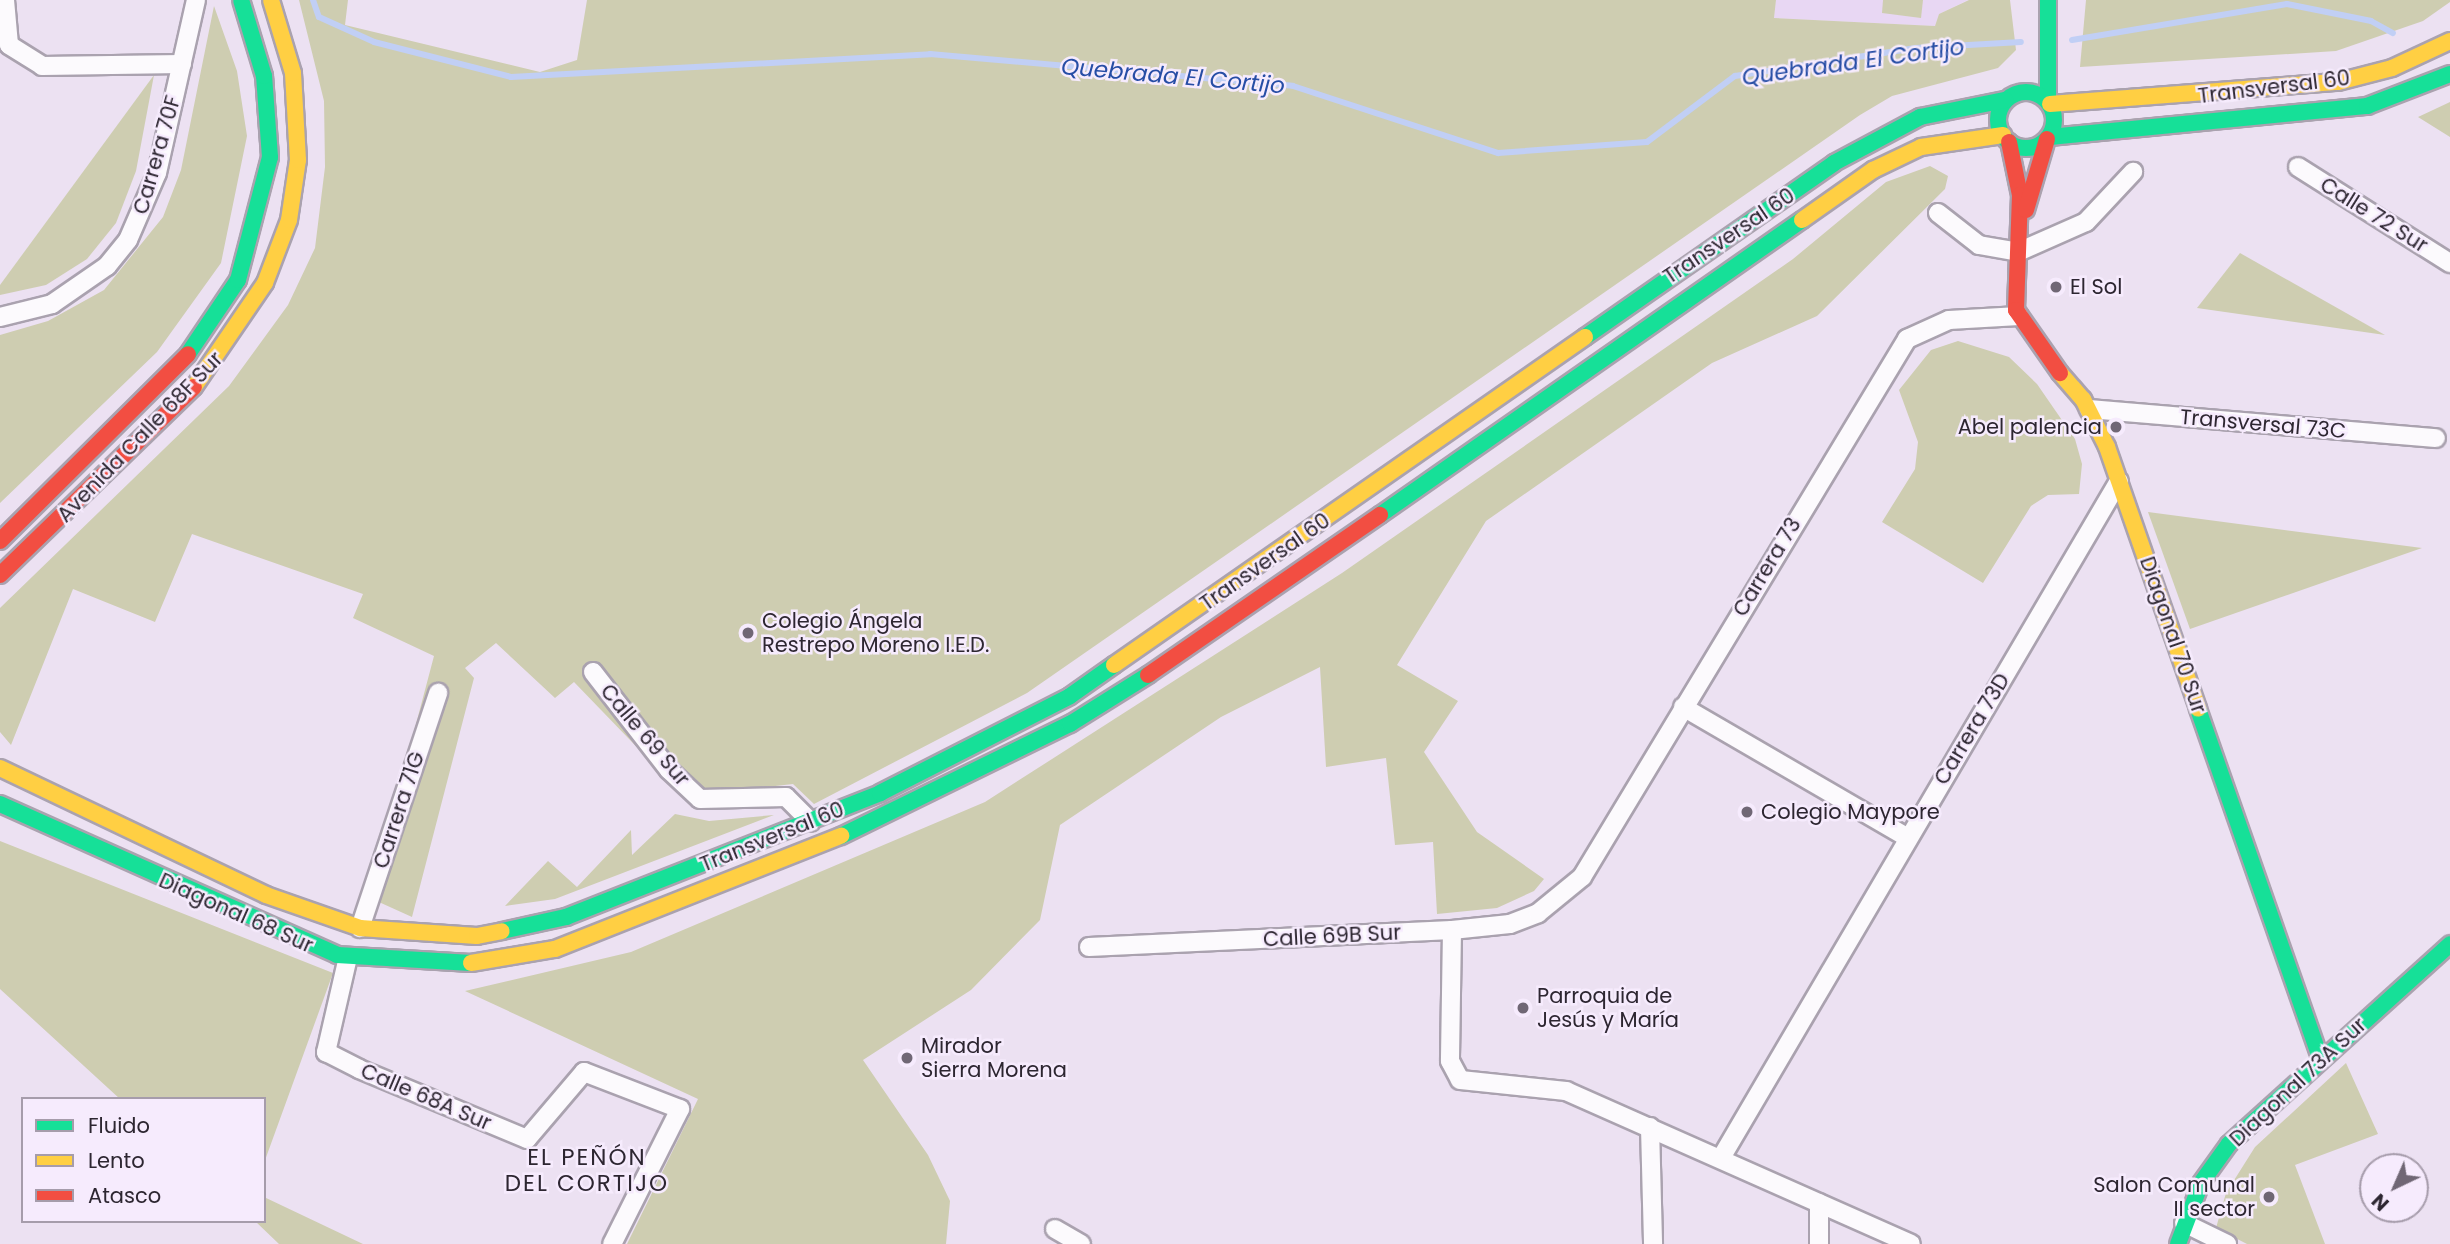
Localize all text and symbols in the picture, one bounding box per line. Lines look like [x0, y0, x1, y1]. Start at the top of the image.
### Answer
water label: Quebrada El Cortijo [1740, 33, 1966, 91]
water label: Quebrada El Cortijo [1060, 52, 1286, 100]
street label: Transversal 60 [2197, 65, 2351, 109]
street label: Carrera 70F [128, 93, 186, 217]
street label: Calle 72 Sur [2316, 172, 2432, 258]
street label: Transversal 60 [1659, 183, 1799, 289]
place label: El Sol [2070, 274, 2122, 300]
marker: El Sol [2048, 279, 2064, 295]
street label: Avenida Calle 68F Sur [52, 346, 228, 528]
street label: Transversal 73C [2179, 404, 2347, 444]
place label: Abel palencia [1958, 414, 2102, 440]
marker: Abel palencia [2108, 419, 2124, 435]
street label: Transversal 60 [1195, 508, 1335, 616]
street label: Carrera 73 [1728, 513, 1806, 621]
street label: Diagonal 70 Sur [2134, 553, 2212, 717]
place label: Colegio Ángela Restrepo Moreno I.E.D. [762, 608, 989, 658]
marker: Colegio Ángela Restrepo Moreno I.E.D. [740, 625, 756, 641]
street label: Carrera 73D [1929, 669, 2015, 789]
street label: Calle 69 Sur [595, 679, 695, 791]
street label: Carrera 71G [368, 748, 430, 872]
street label: Transversal 60 [696, 797, 848, 877]
place label: Colegio Maypore [1761, 799, 1940, 825]
marker: Colegio Maypore [1739, 804, 1755, 820]
street label: Diagonal 68 Sur [155, 868, 317, 958]
street label: Calle 69B Sur [1262, 920, 1402, 952]
place label: Parroquia de Jesús y María [1537, 983, 1679, 1033]
marker: Parroquia de Jesús y María [1515, 1000, 1531, 1016]
street label: Diagonal 73A Sur [2225, 1012, 2371, 1152]
place label: Mirador Sierra Morena [921, 1033, 1067, 1083]
marker: Mirador Sierra Morena [899, 1050, 915, 1066]
street label: Calle 68A Sur [357, 1058, 495, 1136]
legend [21, 1097, 266, 1223]
text: Fluido [88, 1111, 150, 1140]
district label: EL PEÑÓN DEL CORTIJO [506, 1143, 668, 1197]
text: Lento [88, 1146, 145, 1175]
north arrow [2359, 1153, 2429, 1223]
place label: Salon Comunal II sector [2093, 1172, 2255, 1222]
text: Atasco [88, 1181, 161, 1210]
text: N [2366, 1187, 2395, 1217]
marker: Salon Comunal II sector [2261, 1189, 2277, 1205]

